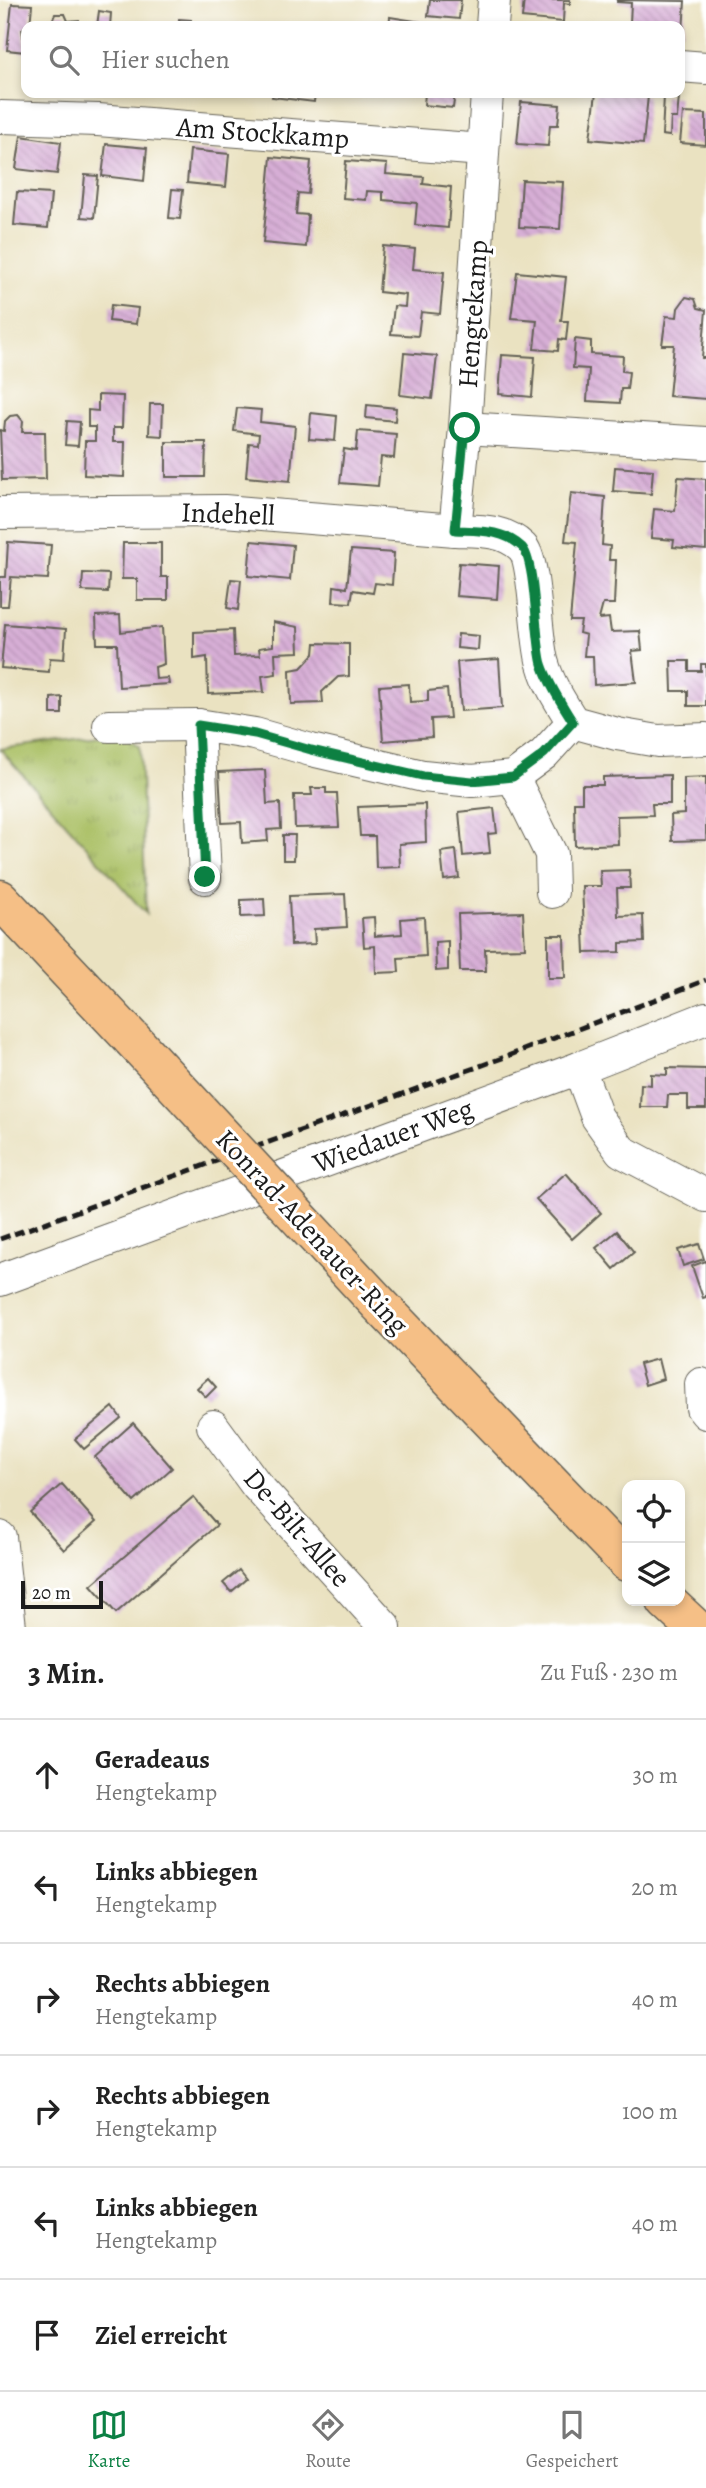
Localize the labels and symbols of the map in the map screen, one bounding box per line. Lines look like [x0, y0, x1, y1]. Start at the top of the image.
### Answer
street label: Am Stockkamp [174, 108, 351, 158]
street label: Hengtekamp [449, 238, 497, 390]
route start [449, 412, 480, 443]
street label: Indehell [180, 493, 276, 535]
route end [189, 861, 220, 892]
street label: Wiedauer Weg [307, 1089, 478, 1183]
street label: Konrad-Adenauer-Ring [207, 1121, 417, 1343]
street label: De-Bilt-Allee [235, 1460, 359, 1596]
scale bar [21, 1578, 103, 1610]

